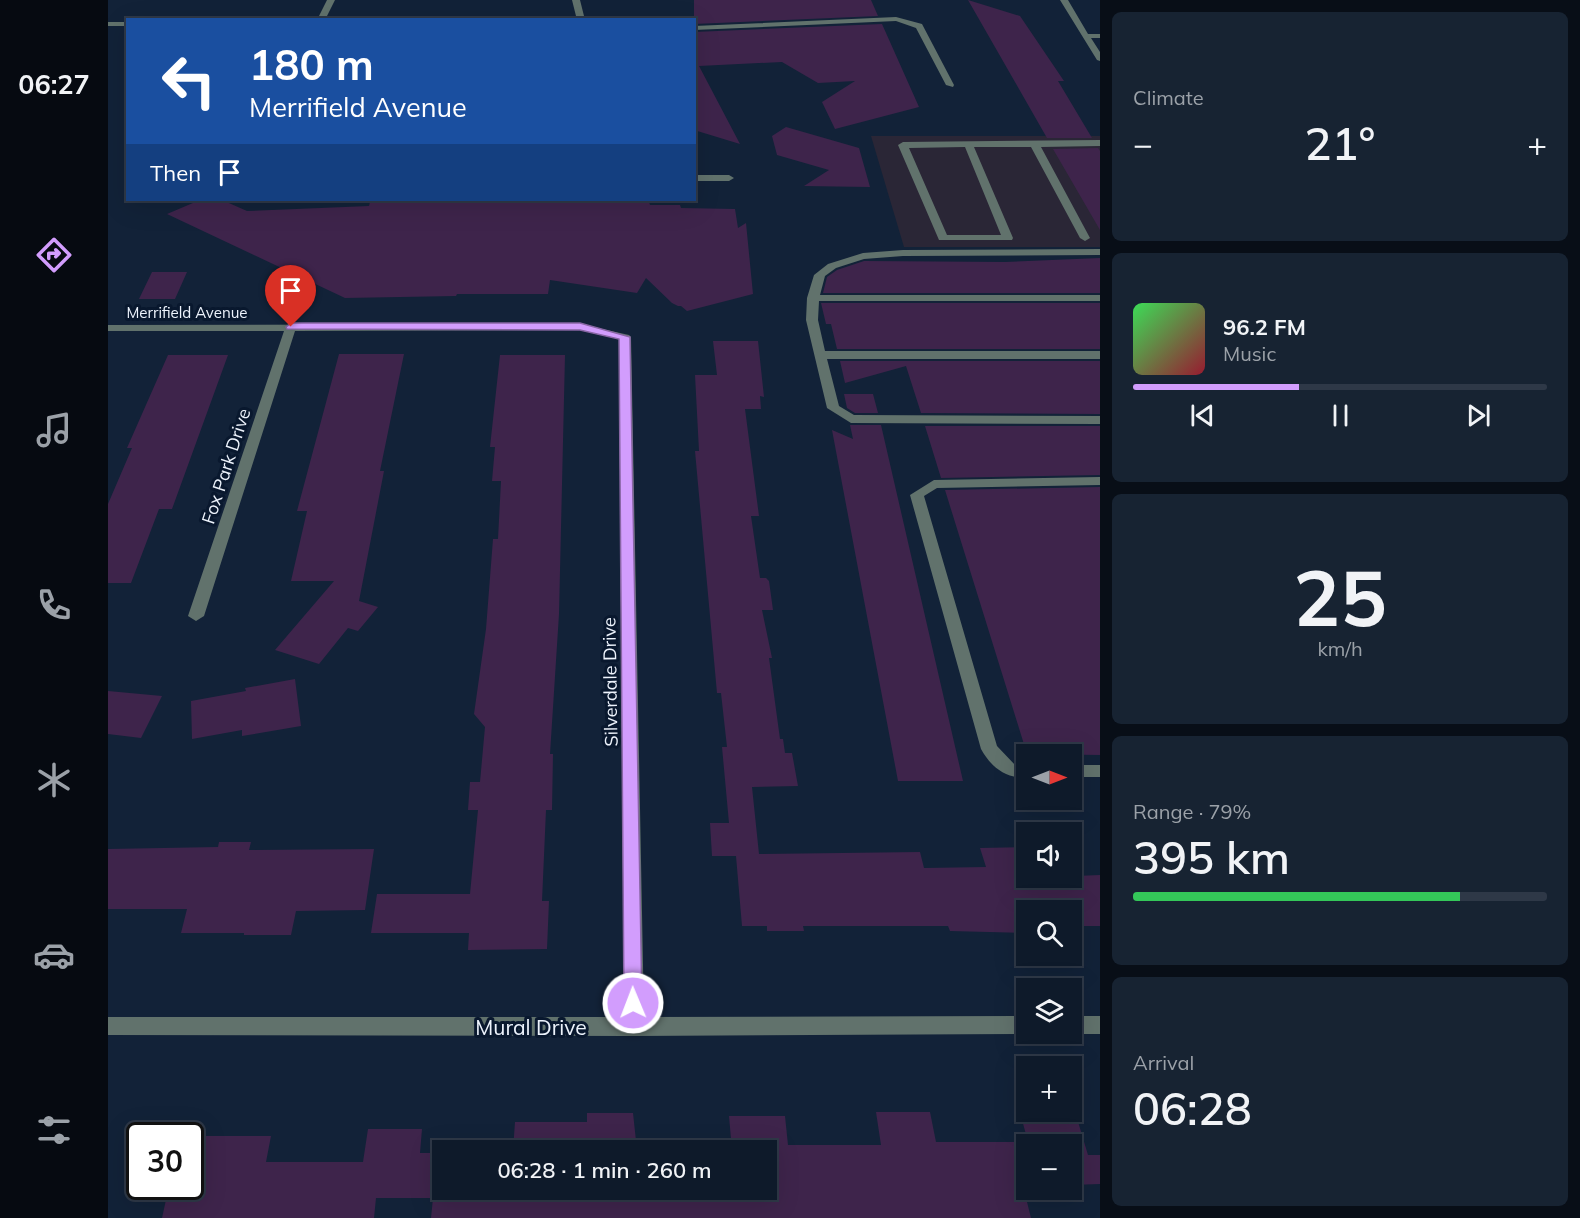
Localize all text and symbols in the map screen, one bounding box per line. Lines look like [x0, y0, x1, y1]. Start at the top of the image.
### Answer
text: 180 m [249, 38, 374, 91]
icon: left [150, 42, 228, 120]
text: 06:27 [18, 67, 90, 101]
text: Climate [1133, 85, 1204, 110]
text: Merrifield Avenue [249, 90, 467, 124]
text: 21° [1305, 115, 1375, 171]
text: − [1133, 123, 1153, 164]
text: + [1527, 123, 1547, 164]
icon: arrive [213, 156, 246, 189]
text: Then [150, 159, 201, 187]
icon: directions [33, 234, 75, 276]
pin [265, 265, 316, 327]
icon: arrive [274, 274, 307, 307]
street label: Merrifield Avenue [127, 303, 248, 322]
text: 96.2 FM [1223, 313, 1306, 341]
text: Music [1223, 341, 1276, 366]
icon: previous [1186, 399, 1219, 432]
icon: pause [1324, 399, 1357, 432]
icon: next [1462, 399, 1495, 432]
street label: Fox Park Drive [196, 405, 256, 527]
icon: music [33, 409, 75, 451]
text: 25 [1293, 548, 1387, 646]
icon: phone [33, 584, 75, 626]
street label: Silverdale Drive [597, 617, 623, 747]
text: km/h [1317, 636, 1363, 661]
north arrow [1016, 744, 1082, 810]
map controls [1016, 744, 1082, 1200]
icon: climate [33, 759, 75, 801]
text: Range · 79% [1133, 799, 1251, 824]
button: sound [1016, 822, 1082, 888]
text: 395 km [1133, 829, 1290, 885]
button: search [1016, 900, 1082, 966]
icon: car [33, 934, 75, 976]
position arrow [601, 971, 665, 1035]
button: layers [1016, 978, 1082, 1044]
street label: Mural Drive [475, 1014, 587, 1040]
text: Arrival [1133, 1050, 1194, 1075]
button: + [1016, 1056, 1082, 1122]
text: 06:28 [1133, 1080, 1252, 1136]
icon: filters [33, 1109, 75, 1151]
speed limit sign: 30 [126, 1122, 204, 1200]
button: − [1016, 1134, 1082, 1200]
text: 06:28 · 1 min · 260 m [497, 1156, 712, 1184]

